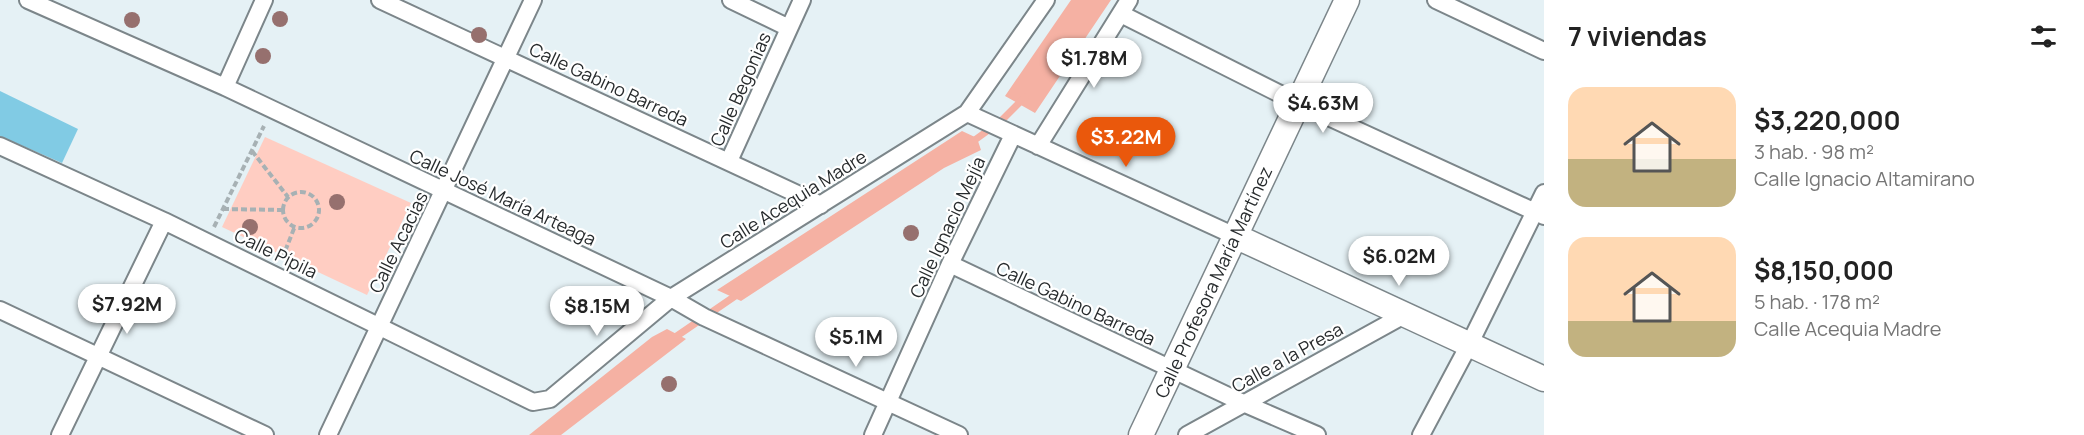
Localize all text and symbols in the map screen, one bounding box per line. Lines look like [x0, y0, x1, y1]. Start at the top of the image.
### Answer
text: 7 viviendas [1568, 18, 1707, 54]
icon: filters [2027, 20, 2060, 53]
street label: Calle Begonias [704, 28, 776, 150]
street label: Calle Gabino Barreda [526, 37, 692, 131]
pin: $1.78M [1045, 38, 1143, 89]
text: $1.78M [1061, 44, 1127, 71]
pin: $4.63M [1274, 83, 1372, 134]
text: $4.63M [1287, 89, 1359, 116]
text: $3,220,000 [1754, 102, 1901, 138]
icon: home [1616, 111, 1688, 183]
pin: $3.22M [1077, 117, 1175, 168]
text: $3.22M [1090, 123, 1162, 150]
text: 3 hab. · 98 m² [1754, 138, 1874, 165]
street label: Calle José María Arteaga [406, 143, 600, 251]
street label: Calle Acequia Madre [715, 144, 871, 254]
street label: Calle Ignacio Mejía [904, 152, 990, 302]
street label: Calle Profesora María Martínez [1149, 162, 1277, 402]
text: Calle Ignacio Altamirano [1754, 165, 1975, 192]
street label: Calle Acacias [363, 187, 433, 297]
street label: Calle Pípila [230, 223, 322, 283]
pin: $6.02M [1350, 236, 1448, 287]
text: $6.02M [1362, 242, 1436, 269]
text: $8,150,000 [1754, 252, 1894, 288]
street label: Calle Gabino Barreda [993, 256, 1159, 350]
icon: home [1616, 261, 1688, 333]
pin: $7.92M [78, 284, 176, 335]
pin: $8.15M [548, 286, 646, 337]
text: 5 hab. · 178 m² [1754, 288, 1880, 315]
text: $7.92M [92, 290, 162, 317]
text: $8.15M [564, 292, 630, 319]
text: Calle Acequia Madre [1754, 315, 1942, 342]
street label: Calle a la Presa [1227, 316, 1347, 398]
pin: $5.1M [814, 317, 898, 368]
text: $5.1M [829, 323, 883, 350]

